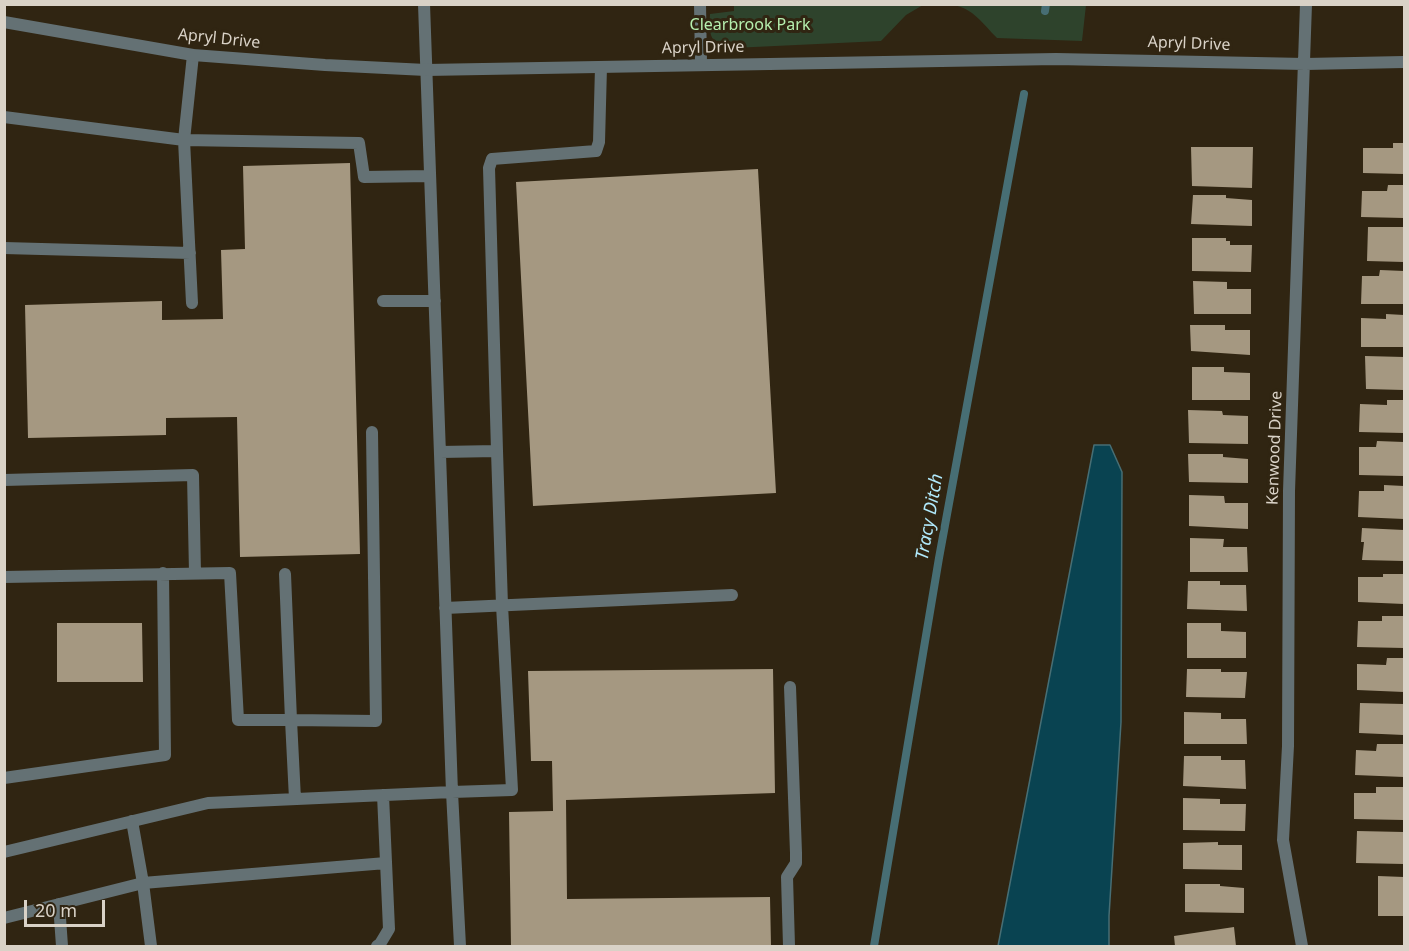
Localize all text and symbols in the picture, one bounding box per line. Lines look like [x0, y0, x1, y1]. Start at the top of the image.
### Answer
park label: Clearbrook Park [690, 15, 810, 35]
street label: Apryl Drive [177, 25, 261, 53]
street label: Apryl Drive [1147, 33, 1231, 55]
street label: Apryl Drive [661, 38, 745, 58]
street label: Kenwood Drive [1263, 391, 1287, 505]
water label: Tracy Ditch [912, 472, 948, 562]
scale bar [27, 888, 108, 926]
text: 20 m [35, 898, 77, 922]

